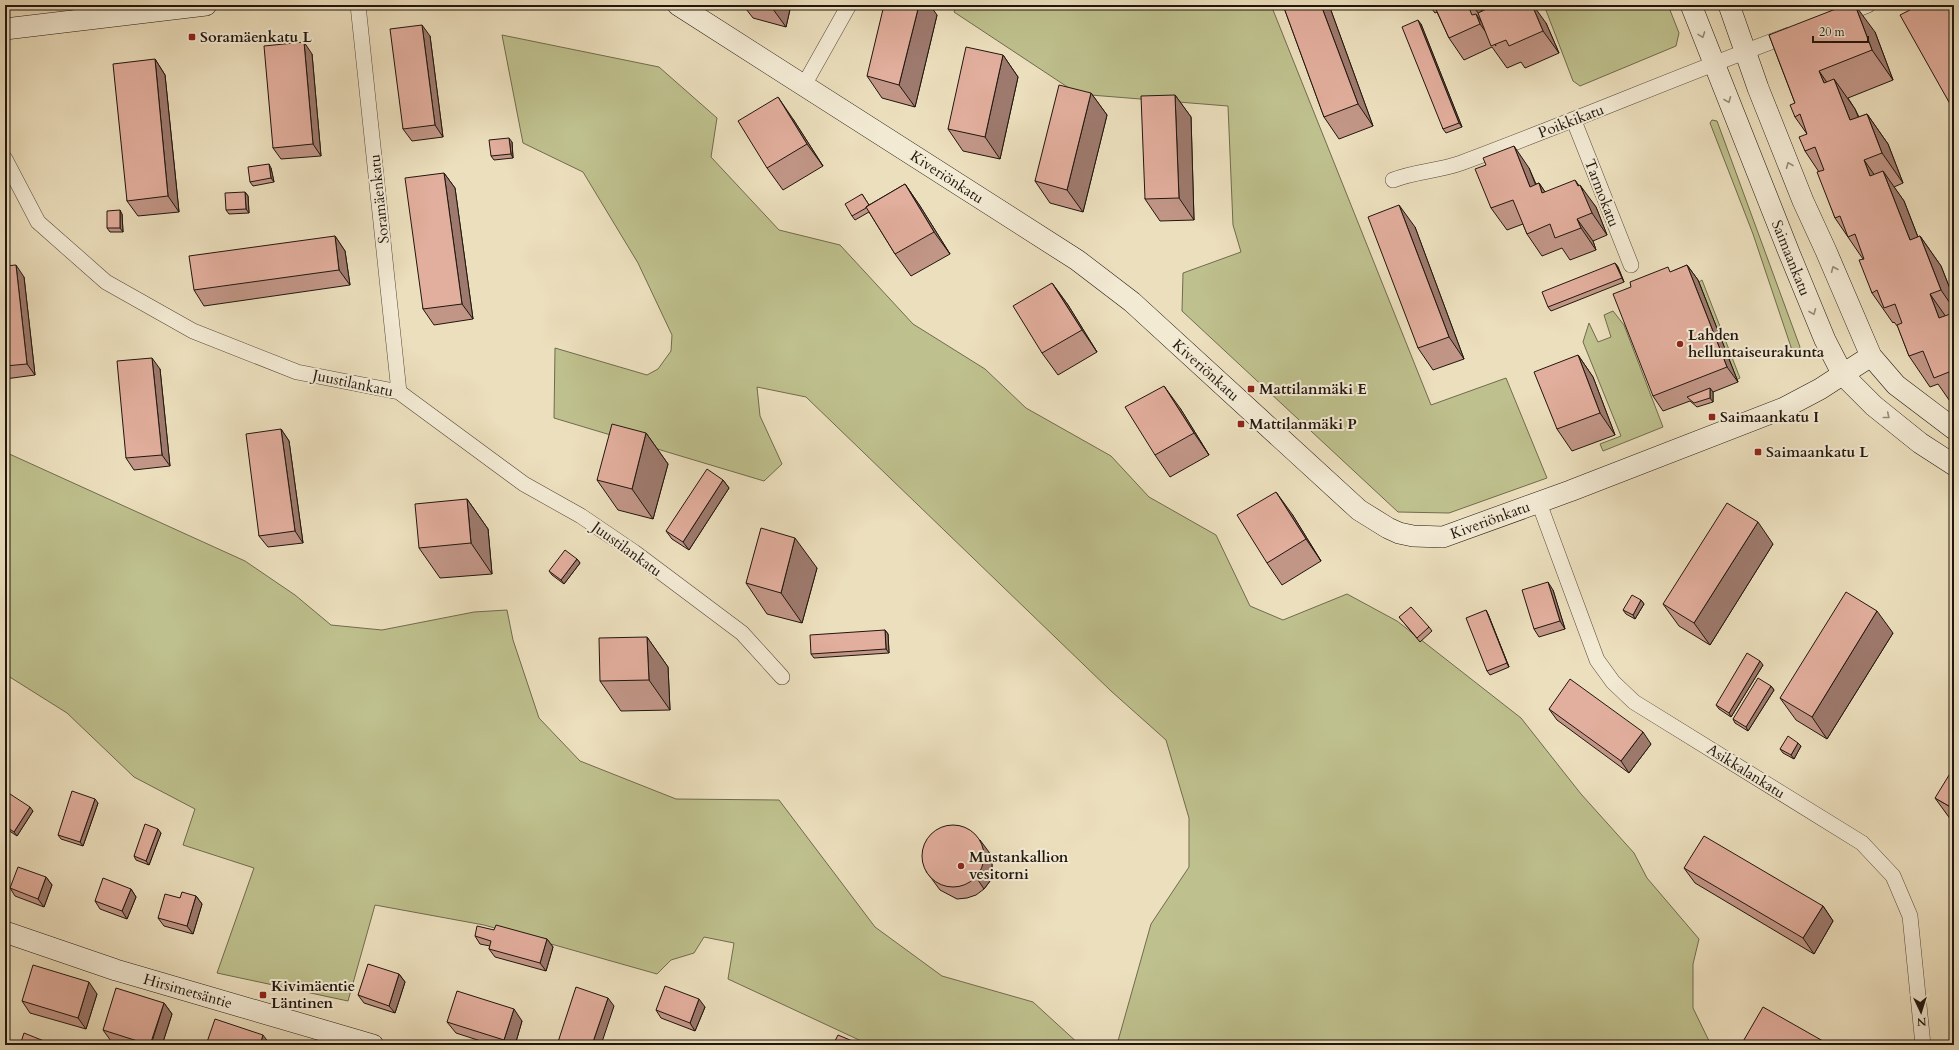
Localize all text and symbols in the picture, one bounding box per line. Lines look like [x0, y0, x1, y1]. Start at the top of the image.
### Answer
scale bar [1813, 18, 1868, 44]
text: 20 m [1819, 24, 1846, 40]
place label: Soramäenkatu L [200, 27, 312, 47]
one-way arrow [1698, 31, 1706, 38]
marker: Soramäenkatu L [187, 32, 197, 42]
one-way arrow [1723, 96, 1731, 104]
street label: Poikkikatu [1535, 99, 1607, 143]
street label: Kiveriönkatu [906, 146, 988, 208]
street label: Soramäenkatu [364, 153, 394, 245]
street label: Tarmokatu [1580, 156, 1624, 230]
one-way arrow [1785, 161, 1793, 168]
street label: Saimaankatu [1767, 217, 1815, 299]
one-way arrow [1831, 265, 1839, 273]
one-way arrow [1809, 308, 1817, 315]
place label: Lahden helluntaiseurakunta [1688, 325, 1825, 362]
street label: Kiveriönkatu [1168, 335, 1244, 405]
marker: Lahden helluntaiseurakunta [1675, 339, 1685, 349]
street label: Juustilankatu [309, 364, 395, 401]
place label: Mattilanmäki E [1259, 379, 1367, 399]
marker: Mattilanmäki E [1246, 384, 1256, 394]
place label: Saimaankatu I [1720, 407, 1819, 427]
marker: Saimaankatu I [1707, 412, 1717, 422]
one-way arrow [1882, 412, 1889, 419]
place label: Mattilanmäki P [1249, 414, 1357, 434]
marker: Mattilanmäki P [1236, 419, 1246, 429]
place label: Saimaankatu L [1766, 442, 1869, 462]
marker: Saimaankatu L [1753, 447, 1763, 457]
street label: Kiveriönkatu [1447, 496, 1533, 544]
street label: Juustilankatu [586, 516, 666, 581]
street label: Asikkalankatu [1703, 739, 1789, 803]
place label: Mustankallion vesitorni [969, 847, 1069, 884]
marker: Mustankallion vesitorni [956, 861, 966, 871]
street label: Hirsimetsäntie [141, 969, 235, 1013]
place label: Kivimäentie Läntinen [271, 976, 355, 1013]
marker: Kivimäentie Läntinen [258, 990, 268, 1000]
north arrow [1901, 992, 1941, 1032]
text: N [1916, 1014, 1927, 1029]

